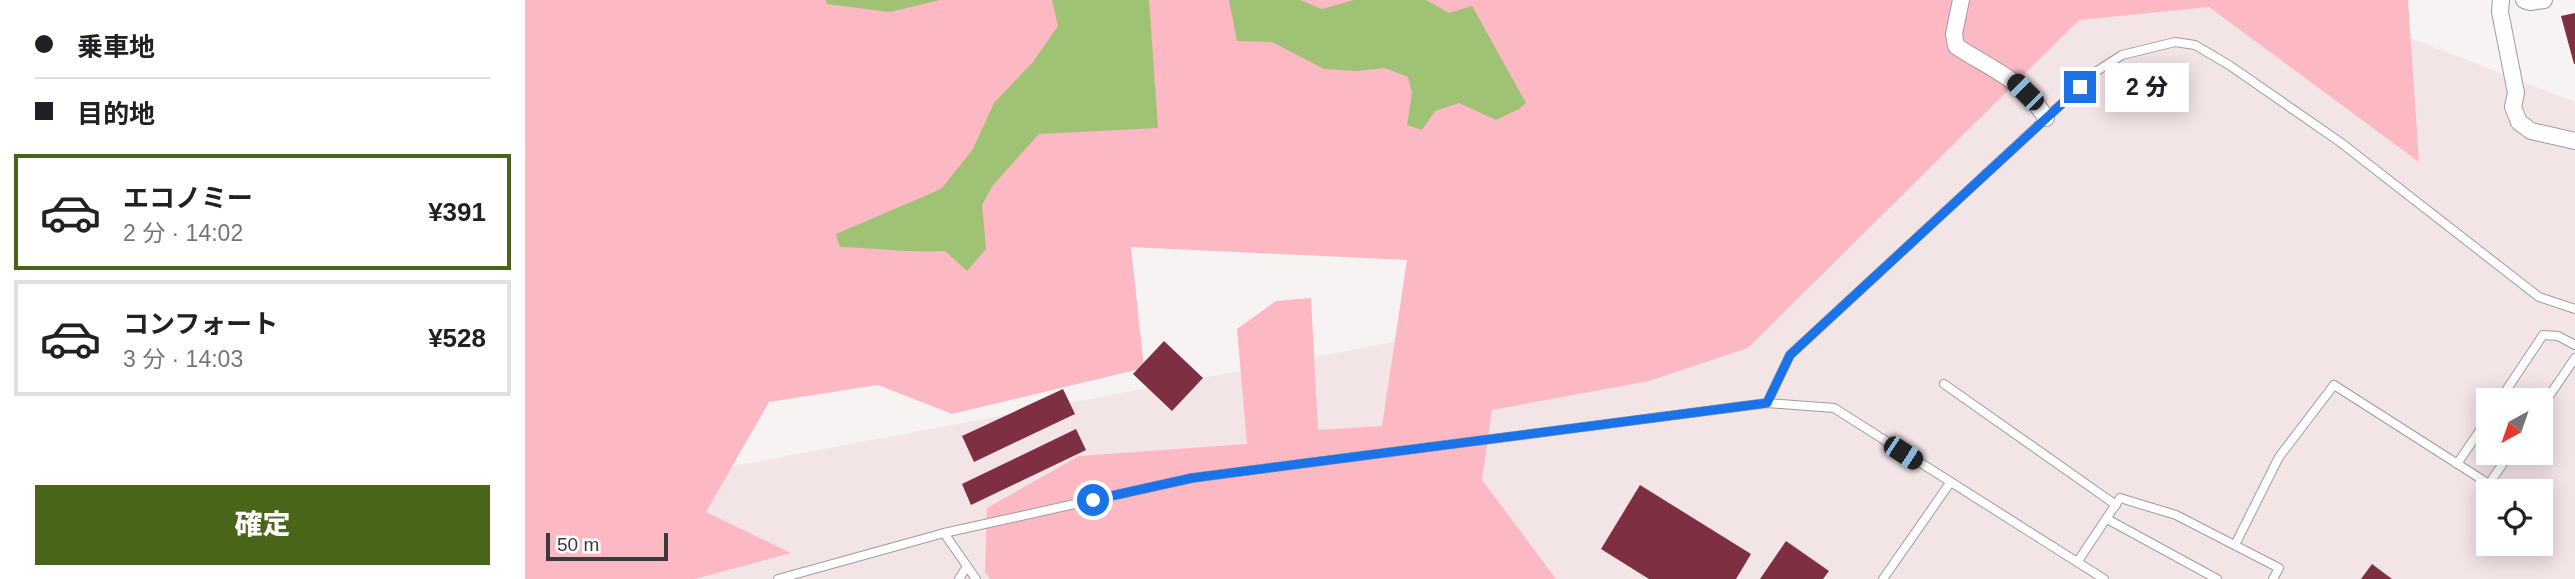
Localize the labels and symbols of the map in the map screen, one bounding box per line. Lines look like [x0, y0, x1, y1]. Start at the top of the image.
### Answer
callout: 2 分 [2105, 62, 2189, 112]
car [2003, 70, 2048, 114]
route end [2064, 71, 2096, 103]
north arrow [2476, 388, 2553, 466]
car [1880, 433, 1927, 473]
route start [1077, 484, 1109, 516]
scale bar [546, 530, 669, 562]

